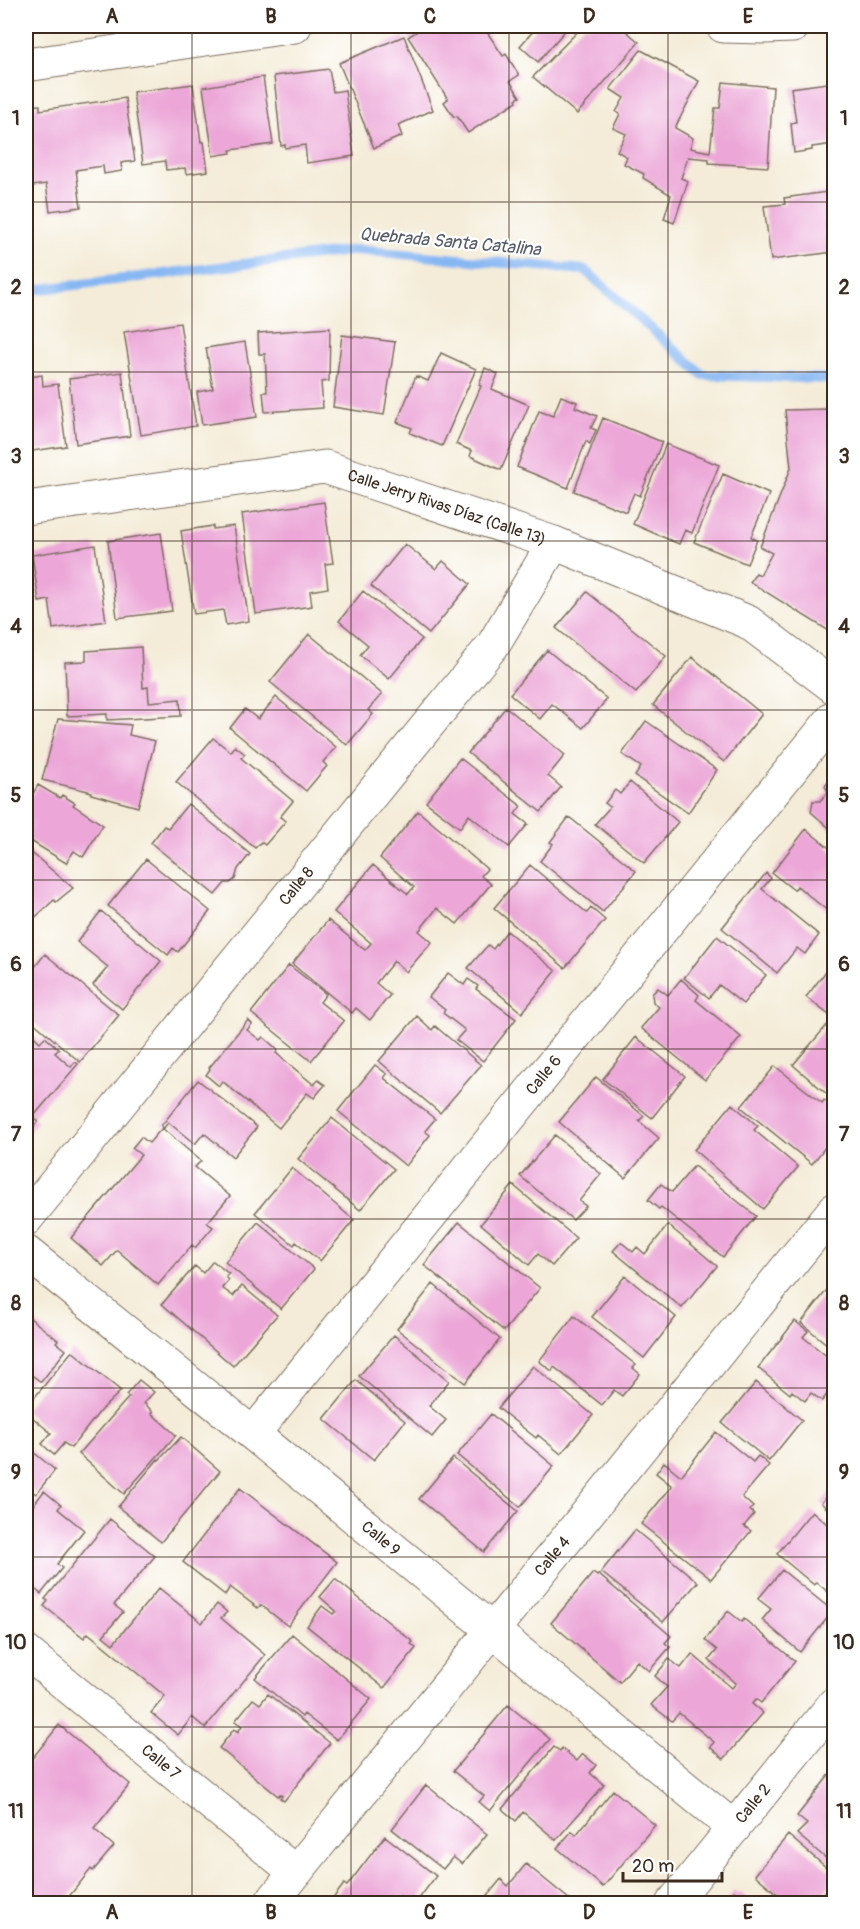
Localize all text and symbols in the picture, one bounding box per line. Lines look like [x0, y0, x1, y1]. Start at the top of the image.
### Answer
text: A [106, 4, 119, 29]
text: B [265, 4, 277, 29]
text: C [424, 4, 436, 29]
text: D [583, 4, 596, 29]
text: E [743, 4, 754, 29]
text: 1 [12, 106, 20, 131]
text: 1 [840, 106, 848, 131]
water label: Quebrada Santa Catalina [358, 223, 543, 262]
text: 2 [10, 275, 22, 300]
text: 2 [838, 275, 850, 300]
text: 3 [10, 444, 22, 469]
text: 3 [838, 444, 850, 469]
street label: Calle Jerry Rivas Díaz (Calle 13) [345, 465, 548, 550]
text: 4 [10, 614, 22, 639]
text: 4 [838, 614, 850, 639]
text: 5 [11, 783, 22, 808]
text: 5 [839, 783, 850, 808]
street label: Calle 8 [275, 863, 319, 910]
text: 6 [10, 952, 22, 977]
text: 6 [838, 952, 850, 977]
street label: Calle 6 [522, 1051, 566, 1099]
text: 7 [11, 1122, 22, 1147]
text: 7 [839, 1122, 850, 1147]
text: 8 [11, 1291, 21, 1316]
text: 8 [839, 1291, 849, 1316]
text: 9 [11, 1460, 21, 1485]
text: 9 [839, 1460, 849, 1485]
street label: Calle 9 [357, 1517, 404, 1560]
street label: Calle 4 [530, 1532, 575, 1580]
text: 10 [5, 1630, 27, 1655]
text: 10 [833, 1630, 855, 1655]
street label: Calle 7 [137, 1740, 185, 1784]
street label: Calle 2 [731, 1780, 775, 1828]
text: 11 [8, 1799, 24, 1824]
text: 11 [836, 1799, 852, 1824]
scale bar [623, 1845, 722, 1883]
text: 20 m [632, 1855, 674, 1878]
text: A [106, 1900, 119, 1925]
text: B [265, 1900, 277, 1925]
text: C [424, 1900, 436, 1925]
text: D [583, 1900, 596, 1925]
text: E [743, 1900, 754, 1925]

